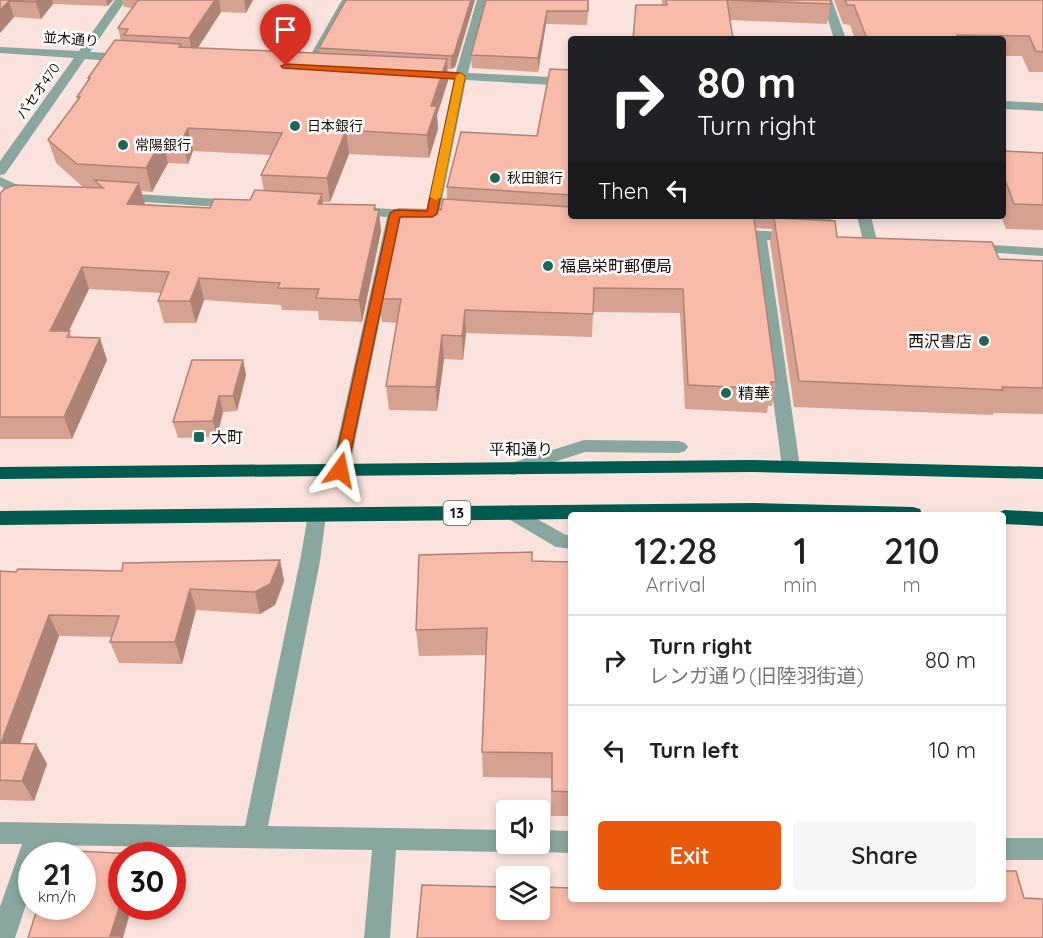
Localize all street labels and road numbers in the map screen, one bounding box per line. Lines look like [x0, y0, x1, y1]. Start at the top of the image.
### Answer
street label: 並木通り [42, 28, 100, 50]
street label: パセオ470 [12, 59, 64, 123]
street label: 平和通り [489, 439, 553, 459]
road number: 13 [444, 501, 470, 525]

